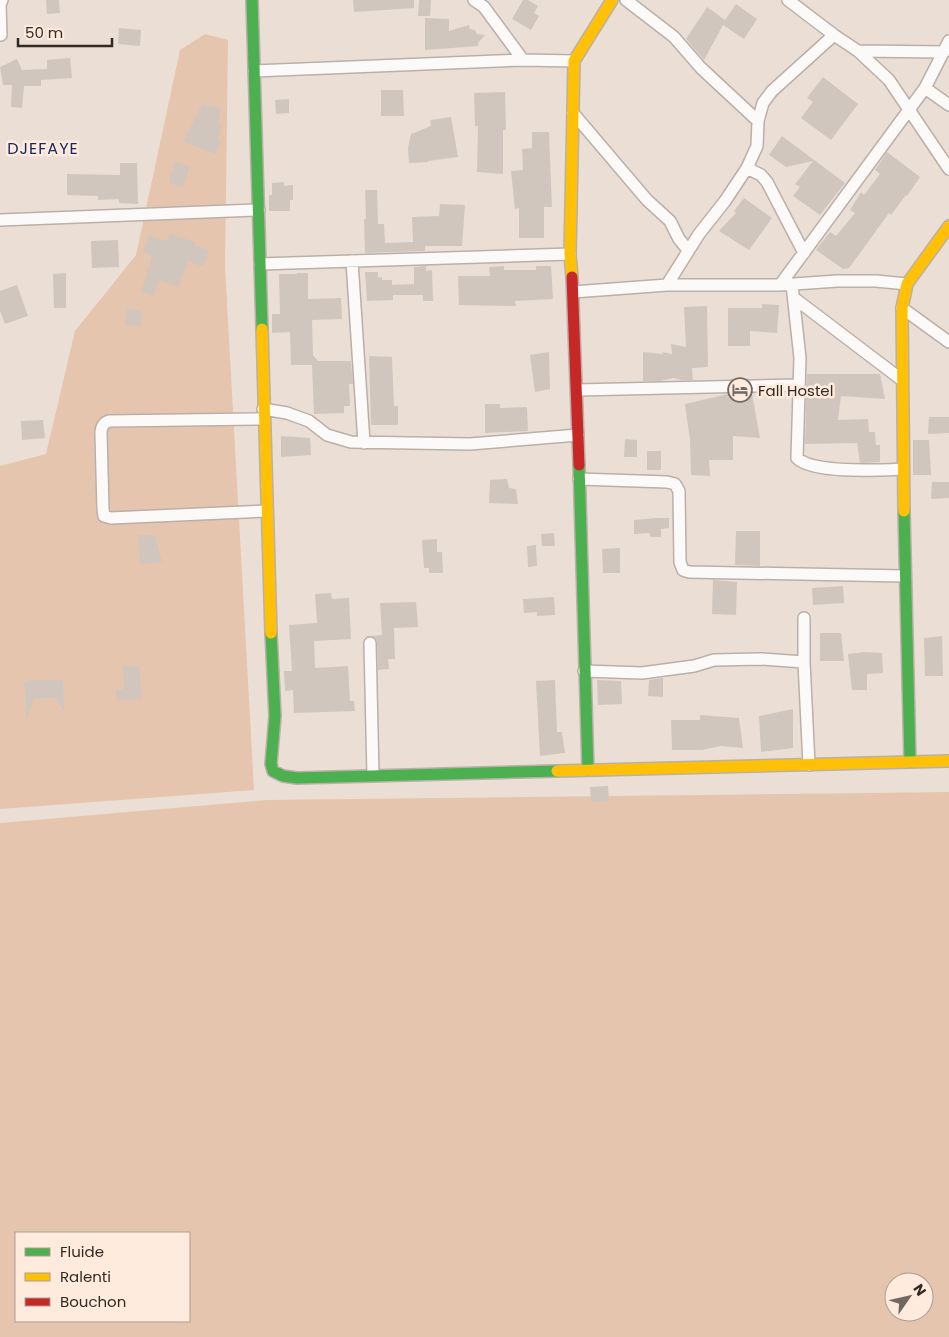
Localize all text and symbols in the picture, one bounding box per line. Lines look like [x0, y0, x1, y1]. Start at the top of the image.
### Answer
scale bar [18, 15, 111, 47]
text: 50 m [25, 22, 63, 43]
district label: DJEFAYE [7, 137, 79, 160]
hotel icon: Fall Hostel [727, 377, 753, 403]
place label: Fall Hostel [758, 380, 833, 401]
legend [15, 1232, 190, 1322]
text: Fluide [60, 1241, 104, 1262]
text: Ralenti [60, 1266, 111, 1287]
north arrow [884, 1272, 934, 1322]
text: N [909, 1280, 931, 1300]
text: Bouchon [60, 1291, 126, 1312]

